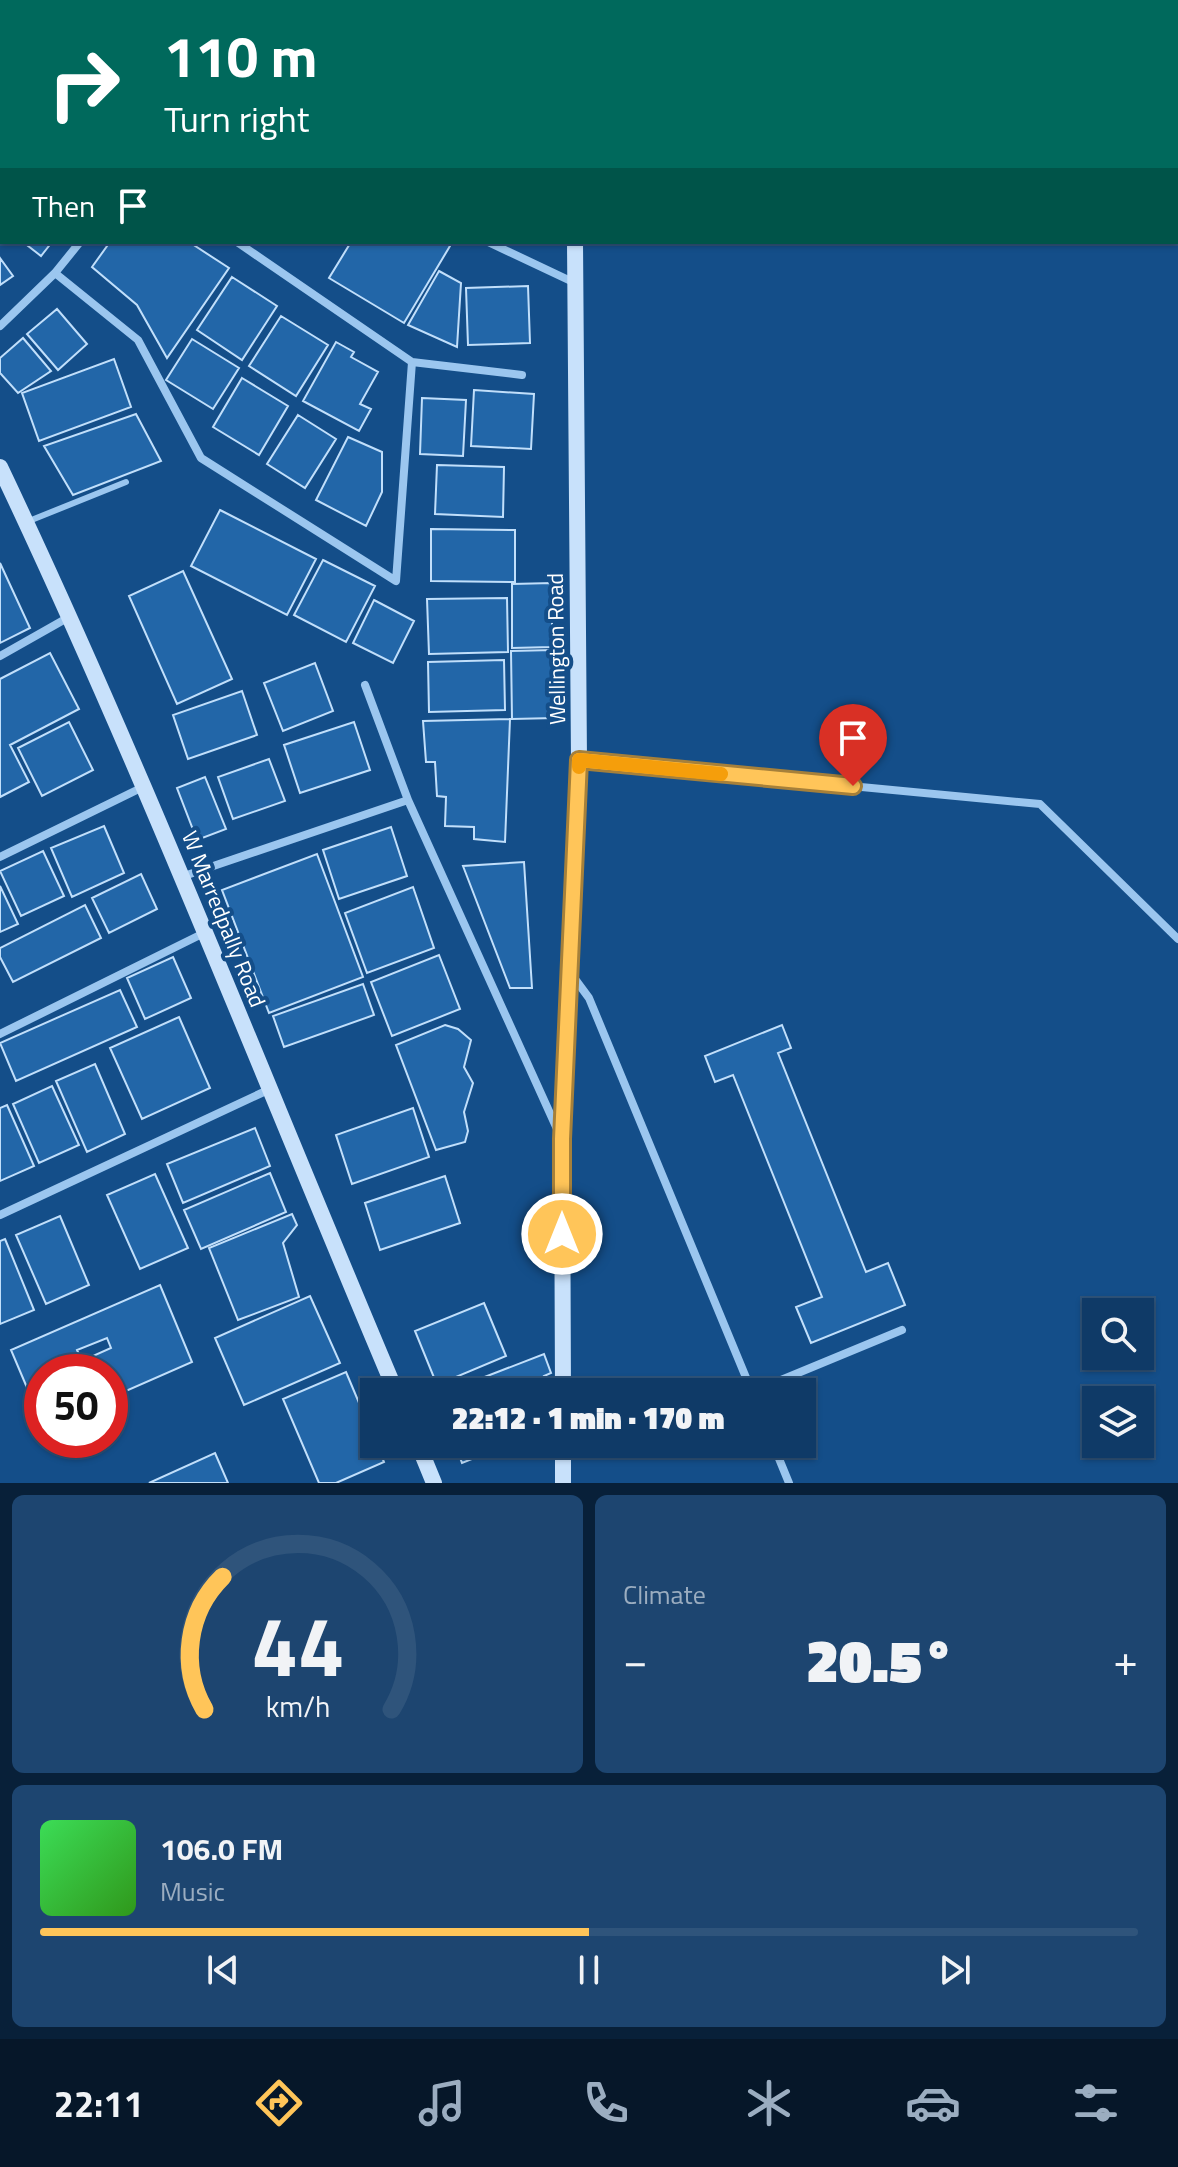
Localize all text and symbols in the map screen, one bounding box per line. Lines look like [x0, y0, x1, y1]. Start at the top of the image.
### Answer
text: 110 m [164, 14, 317, 99]
icon: right [32, 32, 136, 136]
text: Turn right [164, 91, 309, 146]
text: Then [32, 183, 95, 229]
icon: arrive [111, 184, 155, 228]
street label: Wellington Road [538, 573, 574, 725]
pin [819, 704, 887, 786]
icon: arrive [831, 716, 875, 760]
street label: W Marredpally Road [173, 826, 275, 1012]
position arrow [520, 1192, 604, 1276]
map controls [1082, 1298, 1154, 1458]
button: search [1082, 1298, 1154, 1370]
speed limit sign: 50 [24, 1354, 128, 1458]
button: layers [1082, 1386, 1154, 1458]
text: 22:12 · 1 min · 170 m [452, 1395, 724, 1441]
text: Climate [623, 1575, 706, 1614]
text: 44 [251, 1582, 344, 1708]
text: 20.5° [806, 1614, 955, 1705]
text: − [623, 1626, 648, 1693]
text: + [1113, 1626, 1138, 1693]
text: km/h [265, 1685, 330, 1728]
text: 106.0 FM [160, 1826, 283, 1872]
text: Music [160, 1872, 225, 1911]
icon: previous [201, 1948, 245, 1992]
icon: pause [567, 1948, 611, 1992]
icon: next [933, 1948, 977, 1992]
icon: directions [251, 2075, 307, 2131]
icon: music [414, 2075, 470, 2131]
icon: phone [578, 2075, 634, 2131]
icon: climate [741, 2075, 797, 2131]
icon: car [905, 2075, 961, 2131]
icon: filters [1068, 2075, 1124, 2131]
text: 22:11 [54, 2076, 144, 2131]

